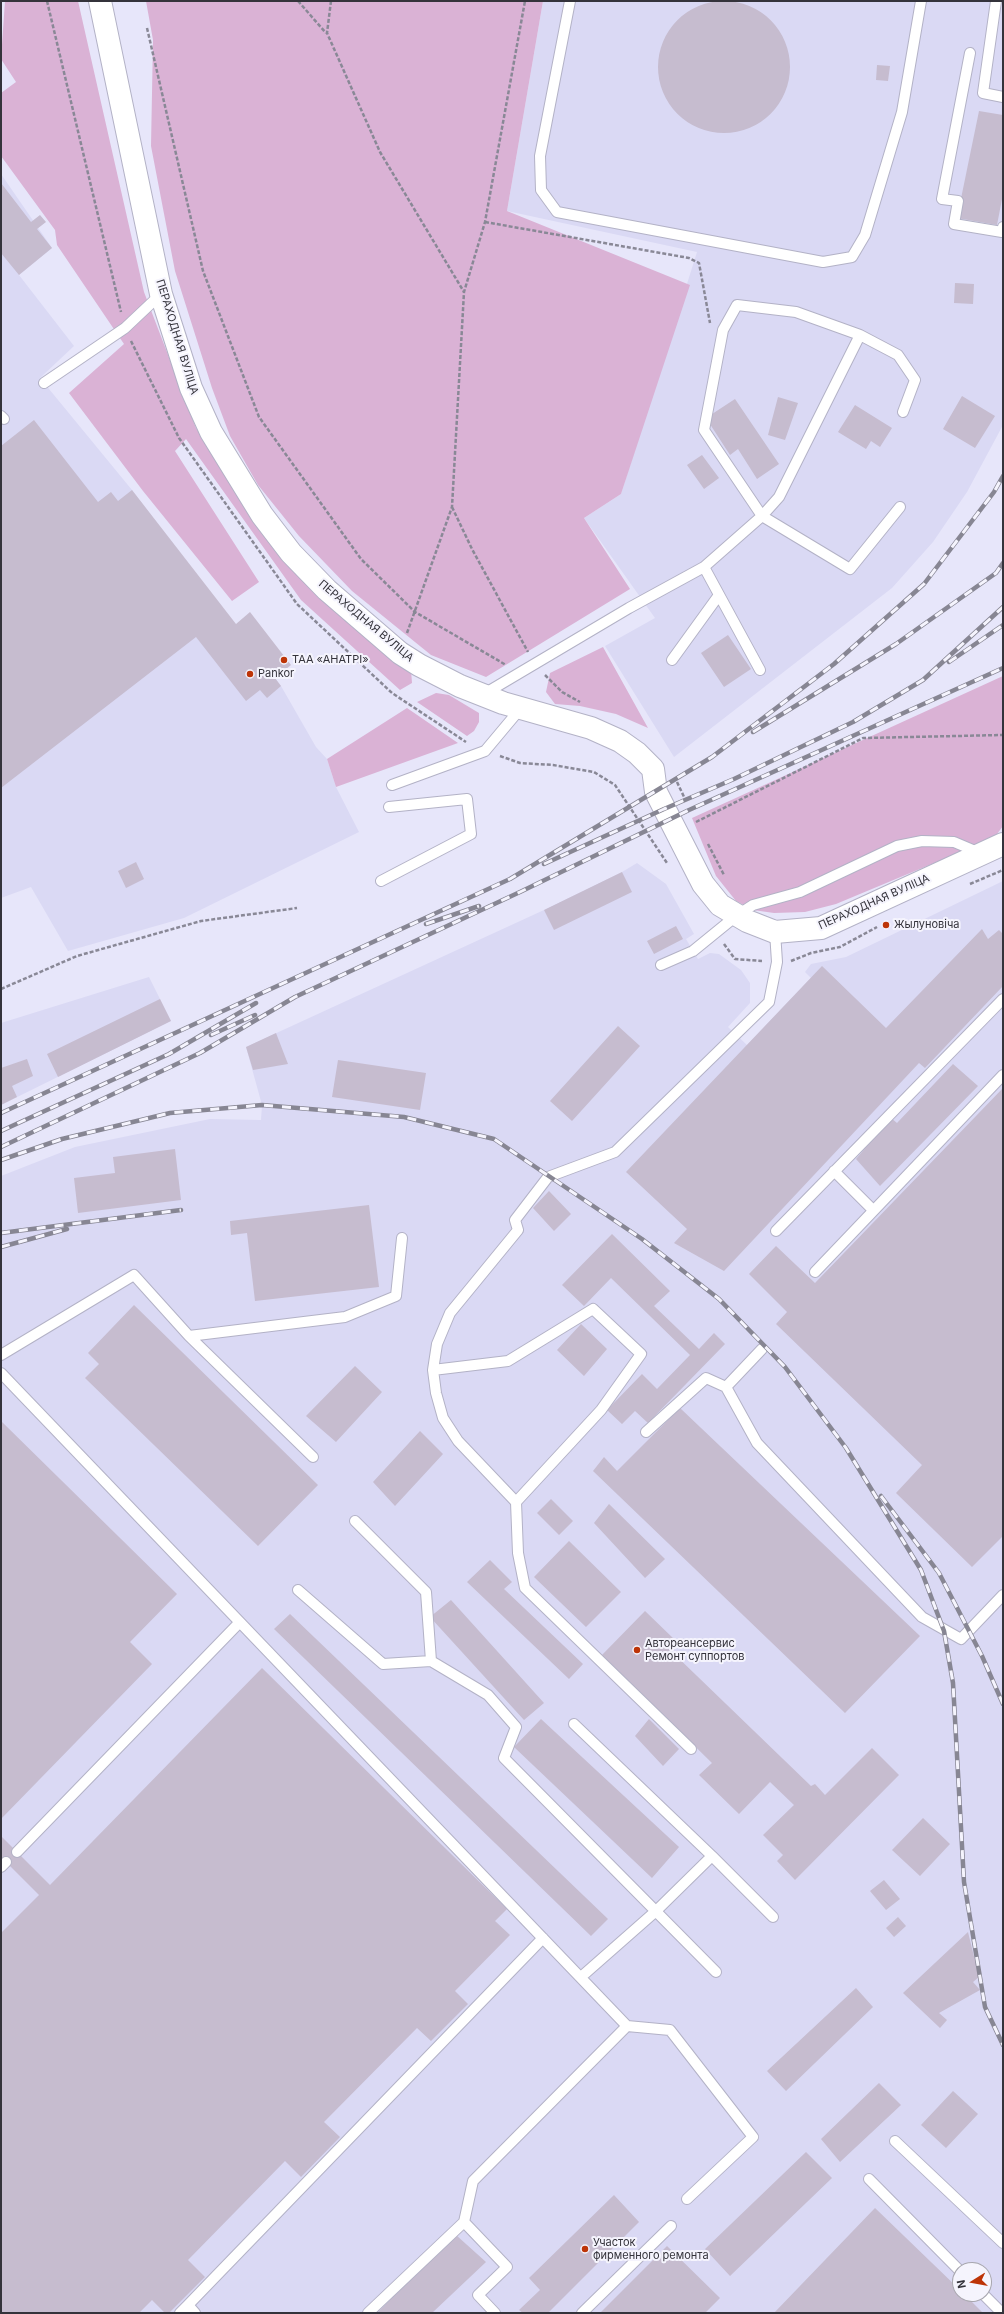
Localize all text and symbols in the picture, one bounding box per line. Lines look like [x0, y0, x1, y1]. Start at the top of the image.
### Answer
street label: ПЕРАХОДНАЯ ВУЛІЦА [153, 278, 201, 396]
street label: ПЕРАХОДНАЯ ВУЛІЦА [316, 577, 416, 665]
place label: ТАА «АНАТРI» [292, 653, 369, 667]
marker: ТАА «АНАТРI» [279, 655, 289, 665]
place label: Pankor [258, 667, 294, 681]
marker: Pankor [245, 669, 255, 679]
street label: ПЕРАХОДНАЯ ВУЛІЦА [817, 872, 931, 932]
place label: Жылуновіча [894, 918, 960, 932]
marker: Жылуновіча [881, 920, 891, 930]
place label: Автореансервис Ремонт суппортов [645, 1637, 744, 1663]
marker: Автореансервис Ремонт суппортов [632, 1645, 642, 1655]
place label: Участок фирменного ремонта [593, 2236, 709, 2262]
marker: Участок фирменного ремонта [580, 2244, 590, 2254]
north arrow [952, 2262, 992, 2302]
text: N [954, 2279, 969, 2290]

